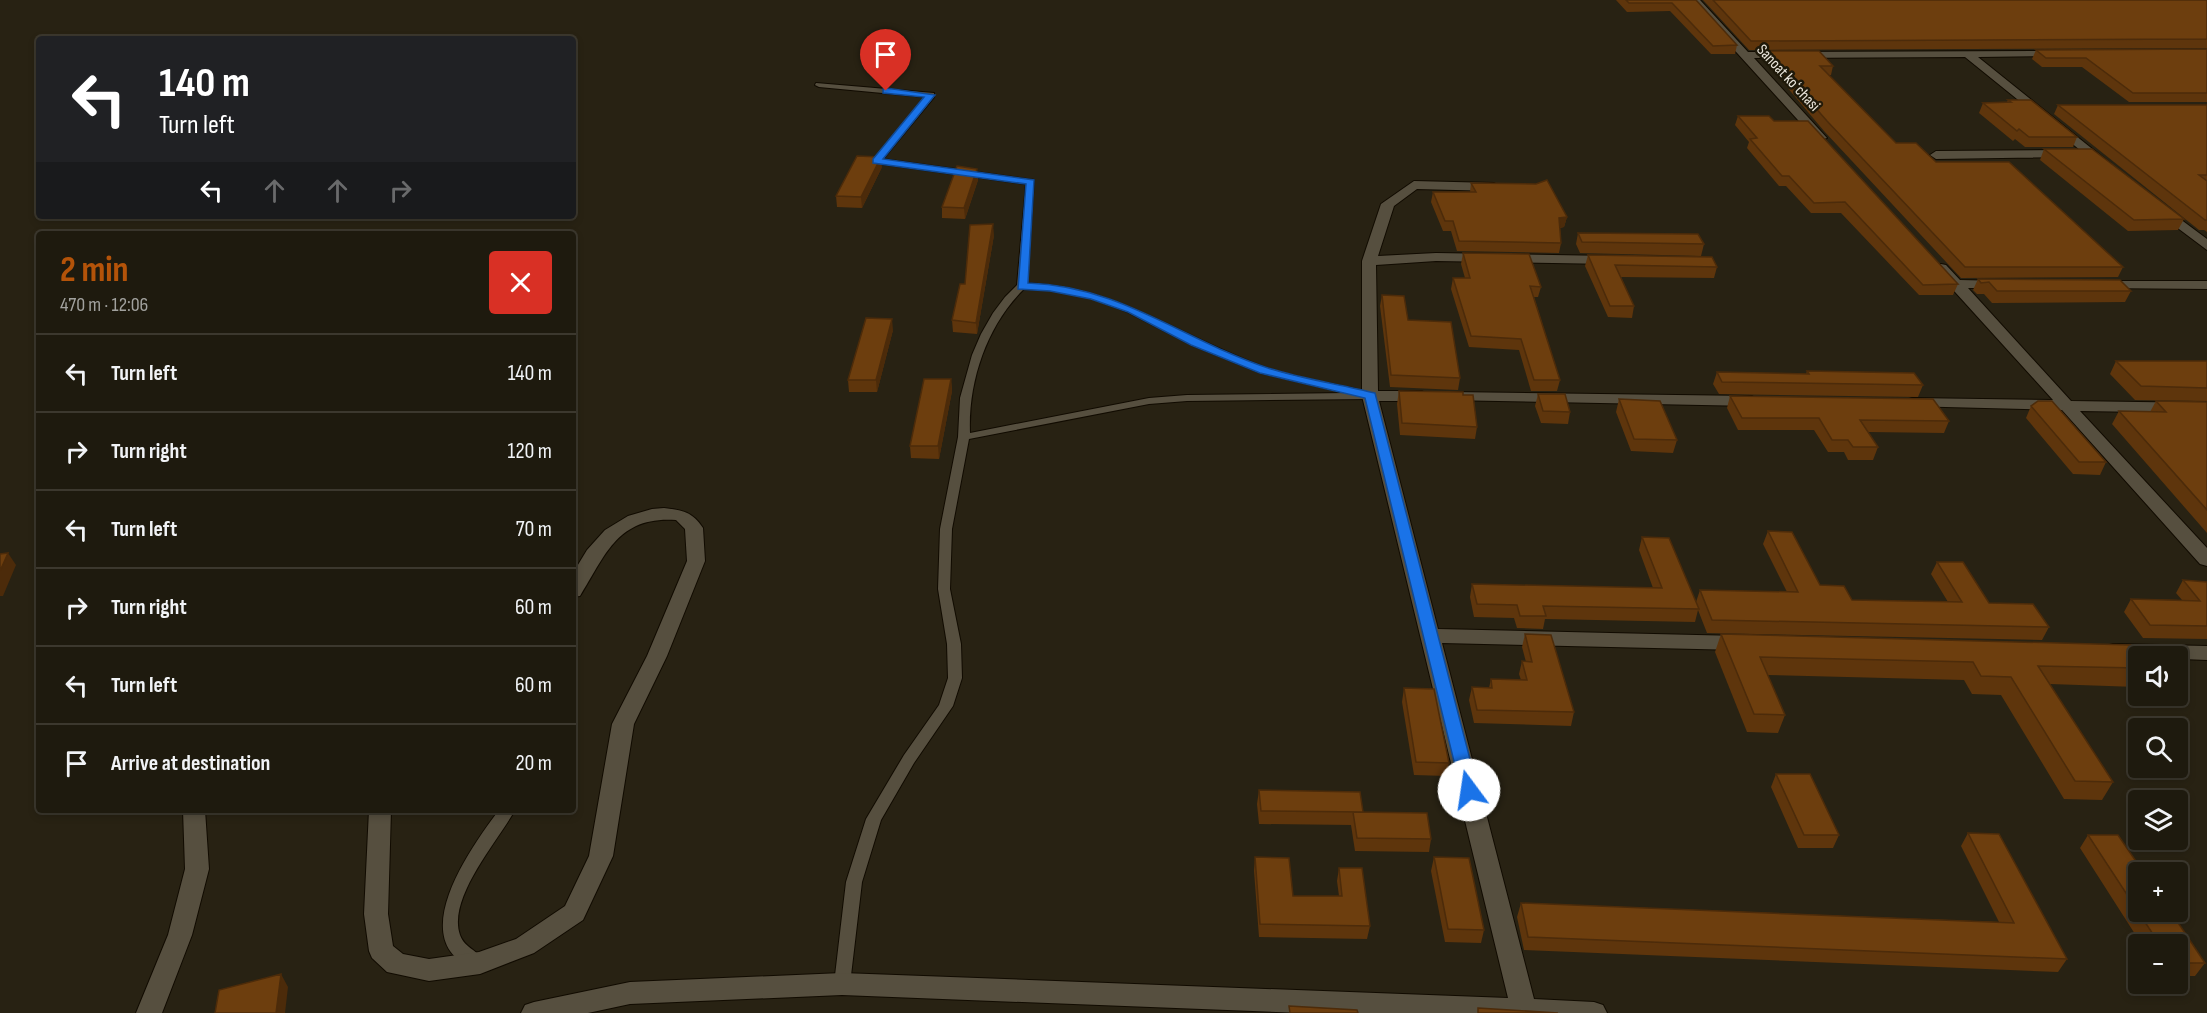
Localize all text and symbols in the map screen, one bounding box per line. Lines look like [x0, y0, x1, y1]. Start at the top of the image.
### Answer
pin [860, 29, 911, 91]
icon: arrive [869, 38, 902, 71]
street label: Sanoat koʻchasi [1752, 41, 1824, 115]
text: 140 m [159, 58, 250, 109]
icon: left [60, 60, 138, 138]
text: Turn left [159, 109, 235, 141]
icon: left [195, 174, 228, 207]
icon: ahead [258, 174, 291, 207]
icon: ahead [321, 174, 354, 207]
icon: right [384, 174, 417, 207]
text: 2 min [60, 249, 129, 292]
button: close [489, 251, 552, 314]
text: 470 m · 12:06 [60, 293, 148, 317]
icon: left [60, 357, 93, 390]
text: Turn left [111, 360, 177, 387]
text: 140 m [508, 360, 552, 387]
icon: right [60, 435, 93, 468]
text: Turn right [111, 438, 187, 465]
text: 120 m [508, 438, 552, 465]
icon: left [60, 513, 93, 546]
text: Turn left [111, 516, 177, 543]
text: 70 m [516, 516, 552, 543]
icon: right [60, 591, 93, 624]
text: Turn right [111, 594, 187, 621]
text: 60 m [515, 594, 552, 621]
map controls [2128, 646, 2188, 994]
button: sound [2128, 646, 2188, 706]
icon: left [60, 669, 93, 702]
text: Turn left [111, 672, 177, 699]
text: 60 m [515, 672, 552, 699]
button: search [2128, 718, 2188, 778]
icon: arrive [60, 747, 93, 780]
text: Arrive at destination [111, 750, 270, 777]
text: 20 m [516, 750, 552, 777]
position arrow [1437, 758, 1501, 822]
button: layers [2128, 790, 2188, 850]
button: + [2128, 862, 2188, 922]
button: − [2128, 934, 2188, 994]

